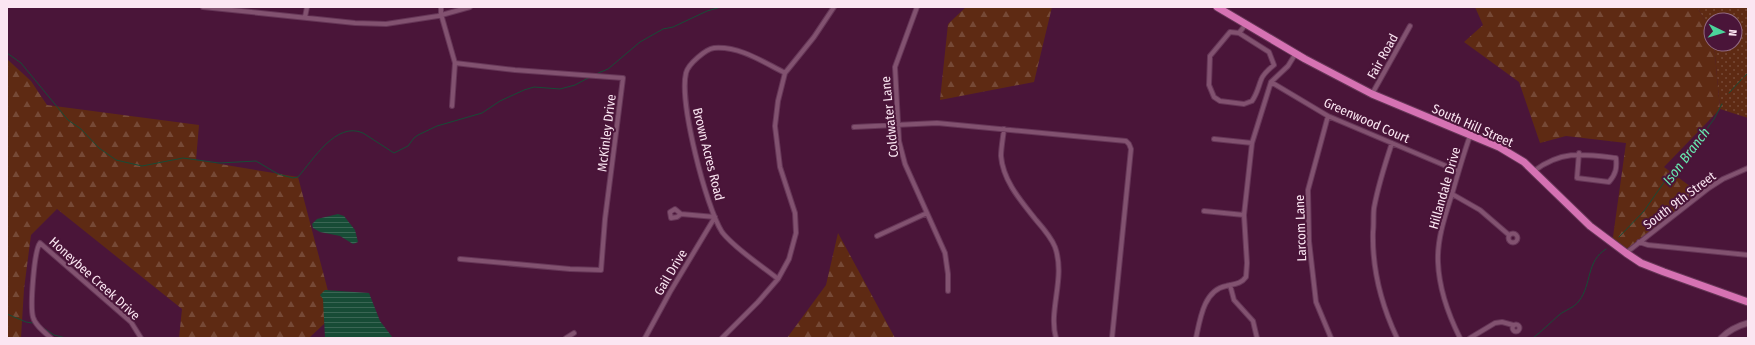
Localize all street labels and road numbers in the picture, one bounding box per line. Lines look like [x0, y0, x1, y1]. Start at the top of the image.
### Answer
street label: Fair Road [1364, 31, 1401, 81]
street label: Coldwater Lane [878, 76, 901, 158]
street label: McKinley Drive [594, 93, 619, 173]
street label: Greenwood Court [1322, 95, 1413, 146]
street label: South Hill Street [1430, 101, 1516, 150]
street label: Brown Acres Road [690, 106, 727, 202]
street label: Hillandale Drive [1426, 145, 1463, 231]
street label: South 9th Street [1640, 168, 1719, 232]
street label: Larcom Lane [1292, 194, 1309, 262]
street label: Honeybee Creek Drive [46, 234, 143, 323]
street label: Gail Drive [651, 246, 690, 298]

